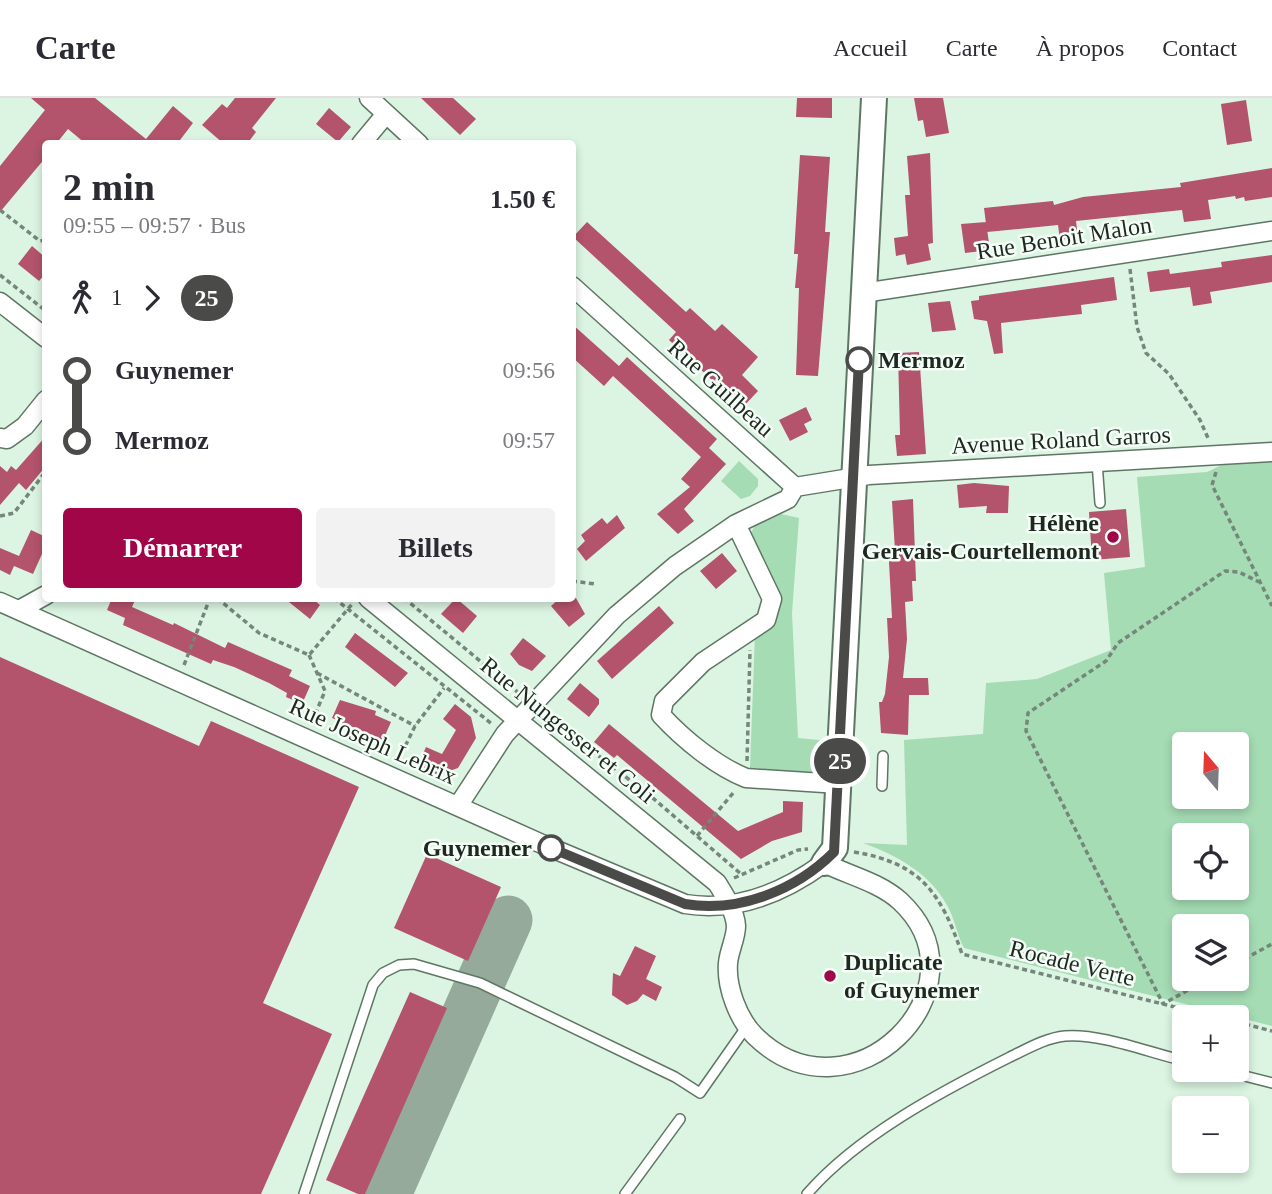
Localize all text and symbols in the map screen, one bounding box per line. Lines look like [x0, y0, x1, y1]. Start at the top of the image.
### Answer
text: Carte [35, 30, 116, 66]
text: Accueil [833, 35, 908, 61]
text: Carte [946, 35, 998, 61]
text: À propos [1036, 35, 1124, 61]
text: Contact [1162, 35, 1237, 61]
text: 2 min [63, 166, 155, 208]
text: 1.50 € [490, 185, 555, 214]
street label: Rue Benoit Malon [974, 211, 1154, 265]
text: 09:55 – 09:57 · Bus [63, 213, 246, 238]
icon: walk [63, 279, 101, 317]
icon: forward [133, 279, 171, 317]
text: 1 [111, 285, 123, 310]
text: 25 [195, 285, 219, 311]
street label: Rue Guilbeau [663, 334, 779, 442]
marker: Mermoz [846, 347, 872, 373]
place label: Mermoz [878, 347, 965, 373]
text: Guynemer [115, 356, 233, 385]
text: 09:56 [503, 358, 555, 383]
street label: Avenue Roland Garros [951, 421, 1171, 459]
text: Mermoz [115, 426, 209, 455]
text: 09:57 [503, 428, 555, 453]
button: Démarrer [63, 508, 302, 588]
button: Billets [316, 508, 555, 588]
place label: Hélène Gervais-Courtellemont [862, 510, 1099, 564]
marker: Hélène Gervais-Courtellemont [1105, 529, 1121, 545]
street label: Rue Nungesser et Coli [476, 652, 661, 808]
street label: Rue Joseph Lebrix [286, 693, 460, 789]
north arrow [1172, 732, 1250, 808]
map controls [1172, 732, 1249, 1173]
line badge: 25 [808, 738, 872, 784]
text: 25 [828, 748, 852, 774]
button: locate [1172, 823, 1249, 900]
place label: Guynemer [423, 835, 532, 861]
marker: Guynemer [538, 835, 564, 861]
button: layers [1172, 914, 1249, 991]
street label: Rocade Verte [1007, 935, 1137, 991]
place label: Duplicate of Guynemer [844, 949, 980, 1003]
marker: Duplicate of Guynemer [822, 968, 838, 984]
button: + [1172, 1005, 1249, 1082]
button: − [1172, 1096, 1249, 1173]

